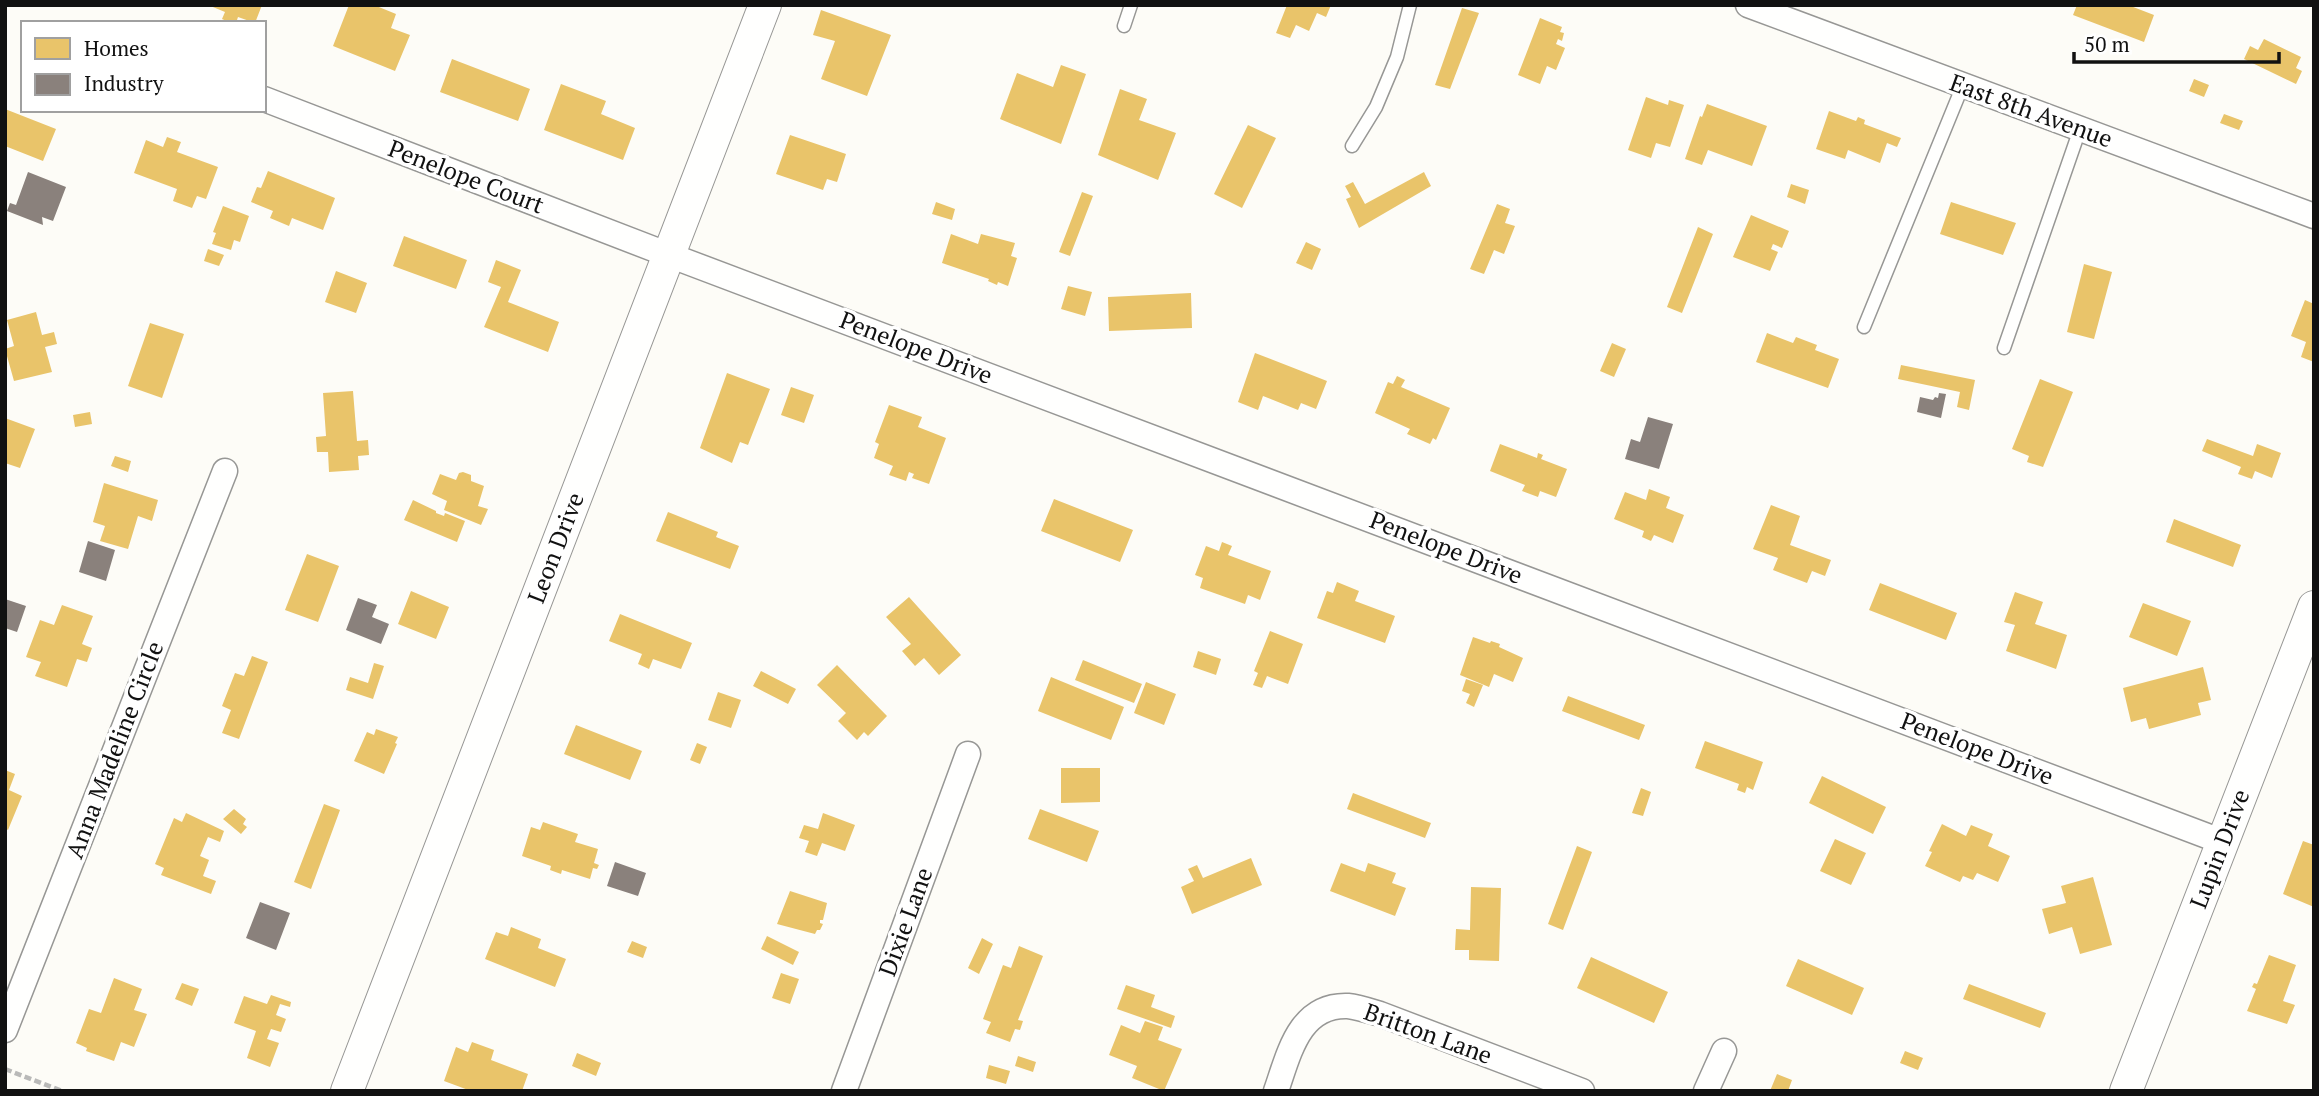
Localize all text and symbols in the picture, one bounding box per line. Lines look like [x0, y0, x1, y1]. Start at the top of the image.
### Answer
legend [21, 21, 266, 112]
scale bar [2074, 21, 2279, 65]
text: 50 m [2084, 30, 2130, 58]
text: Homes [84, 34, 149, 62]
street label: East 8th Avenue [1946, 66, 2117, 154]
text: Industry [84, 69, 164, 97]
street label: Penelope Court [384, 132, 549, 220]
street label: Penelope Drive [835, 303, 997, 391]
street label: Leon Drive [519, 488, 591, 607]
street label: Penelope Drive [1365, 503, 1527, 591]
street label: Anna Madeline Circle [58, 636, 170, 863]
street label: Penelope Drive [1896, 704, 2058, 792]
street label: Lupin Drive [2182, 785, 2256, 913]
street label: Dixie Lane [871, 863, 939, 980]
street label: Britton Lane [1360, 995, 1497, 1071]

